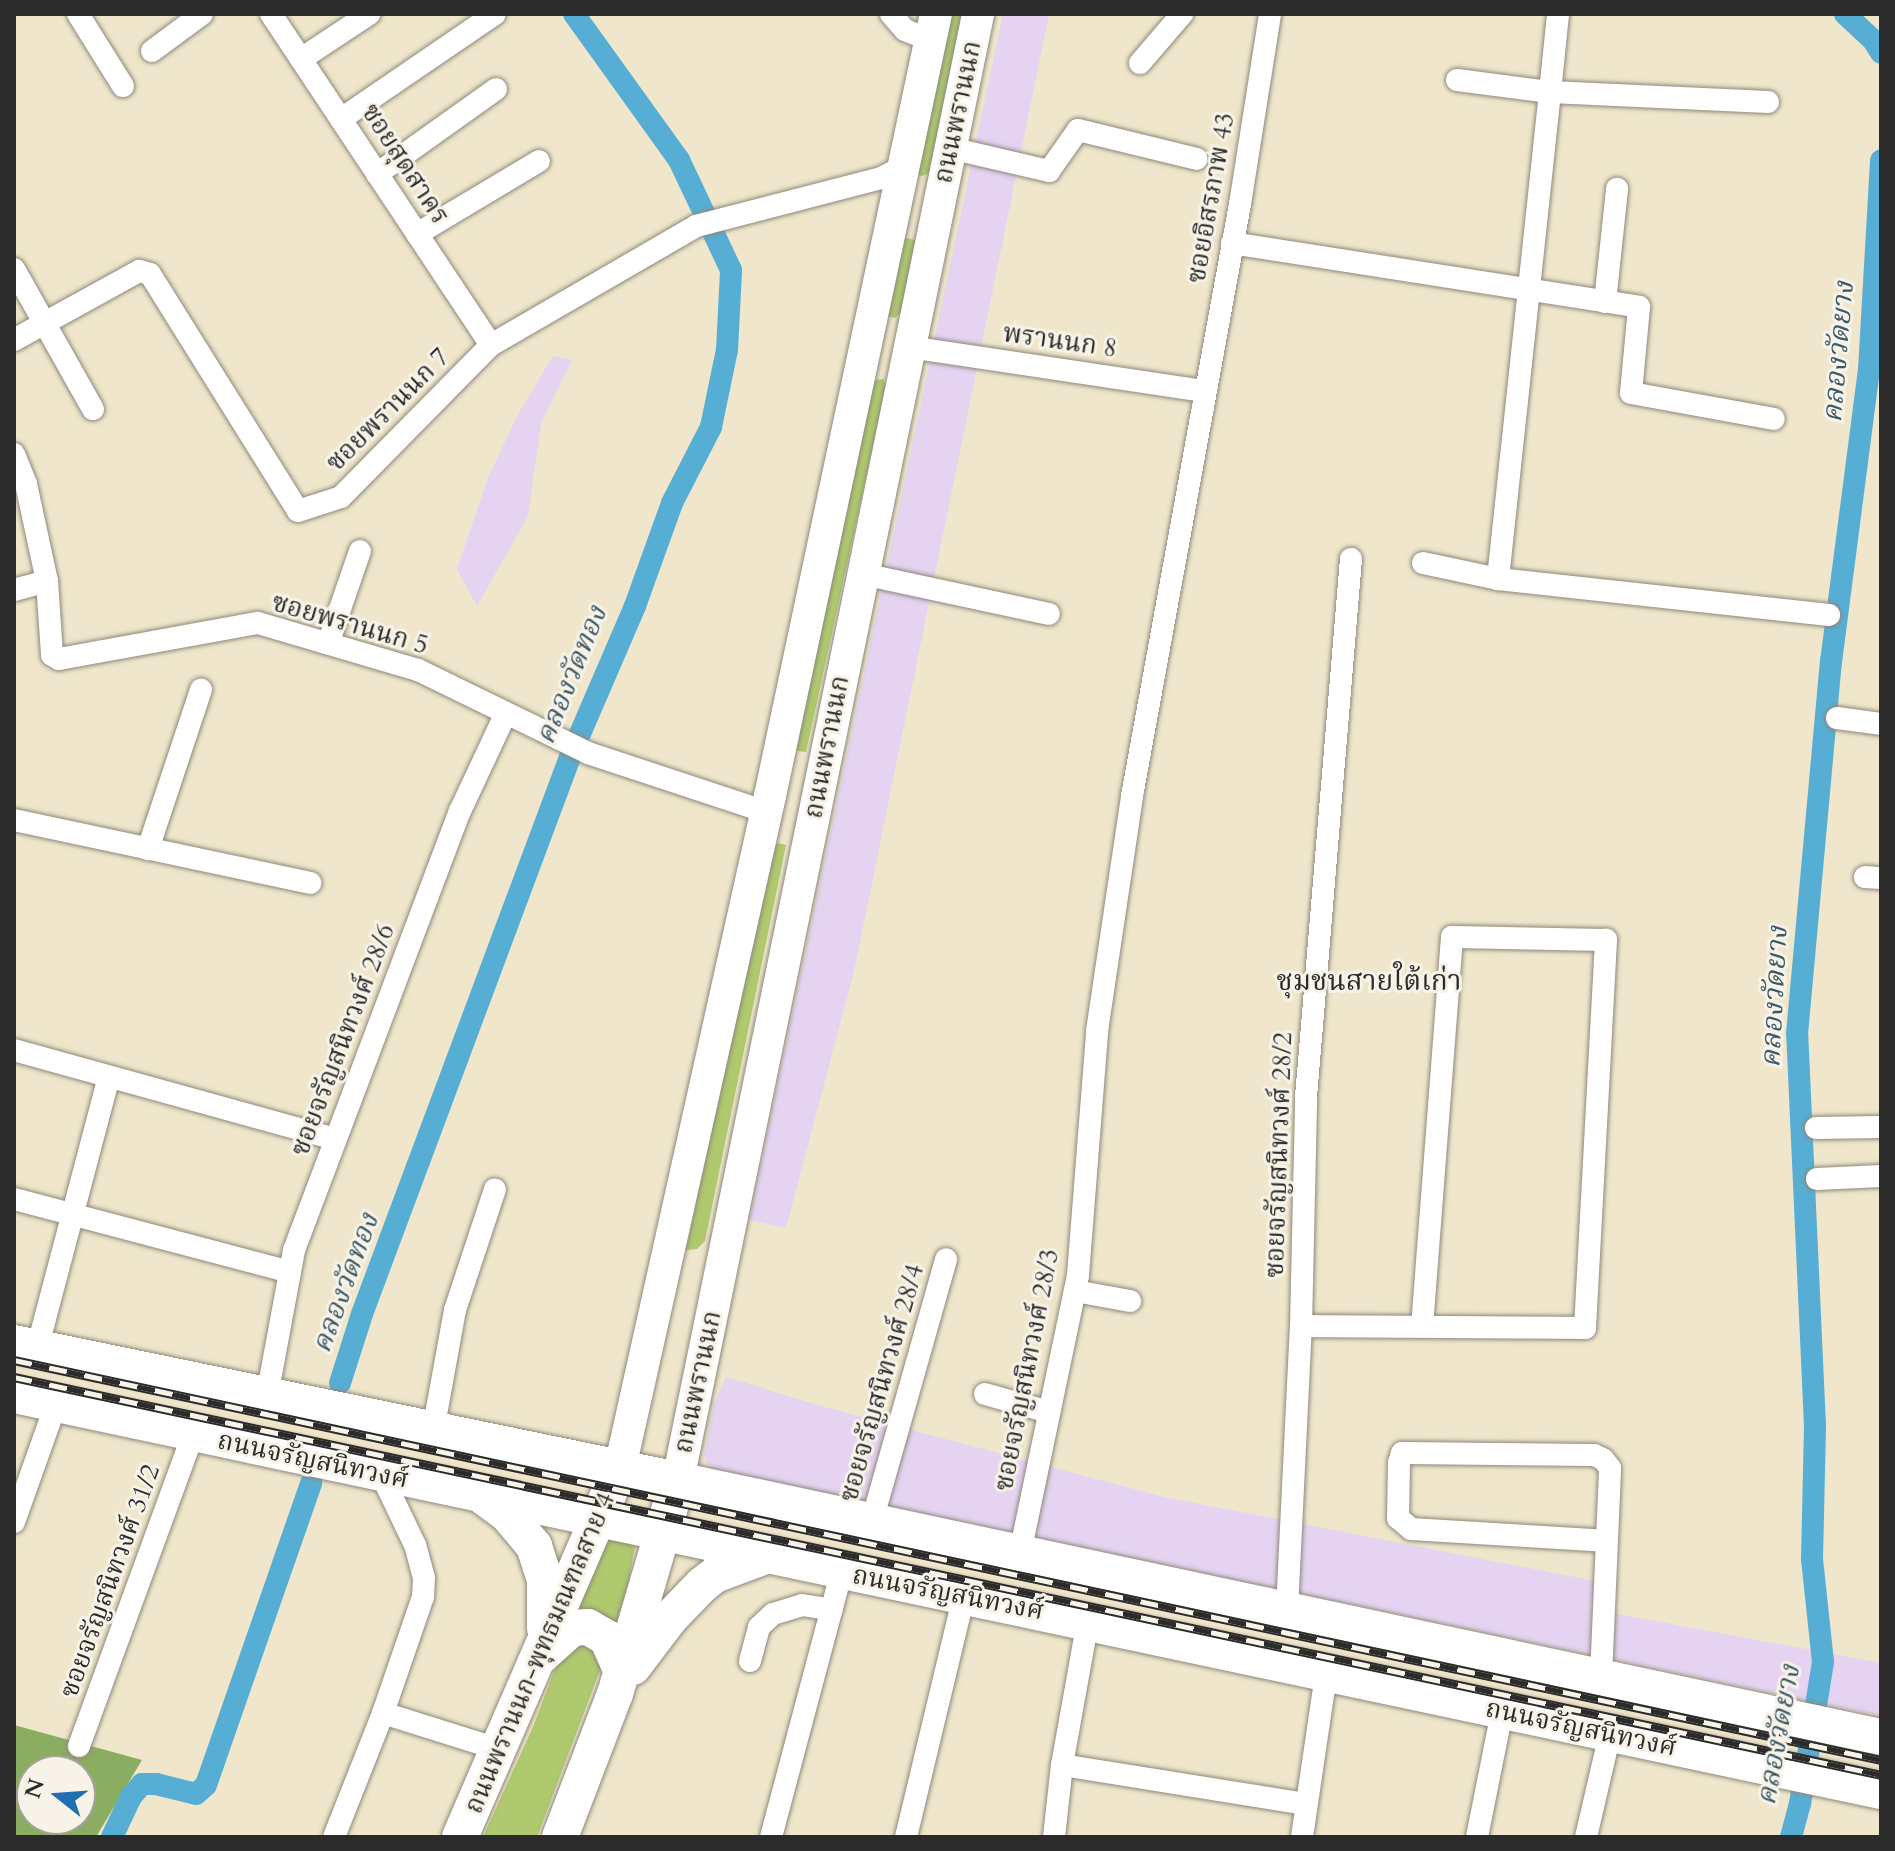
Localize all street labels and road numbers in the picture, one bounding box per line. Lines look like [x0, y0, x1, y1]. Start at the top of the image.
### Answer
street label: ถนนพรานนก [928, 38, 988, 186]
street label: ซอยสุดสาคร [355, 98, 455, 230]
street label: ซอยอิสรภาพ 43 [1181, 110, 1241, 286]
street label: พรานนก 8 [1001, 318, 1119, 364]
street label: ซอยพรานนก 7 [320, 342, 456, 478]
street label: ซอยพรานนก 5 [268, 587, 432, 661]
street label: ถนนพรานนก [798, 673, 856, 821]
street label: ซอยจรัญสนิทวงศ์ 28/6 [284, 920, 402, 1160]
street label: ซอยจรัญสนิทวงศ์ 28/2 [1259, 1032, 1299, 1278]
street label: ซอยจรัญสนิทวงศ์ 28/3 [988, 1246, 1066, 1494]
street label: ซอยจรัญสนิทวงศ์ 28/4 [833, 1261, 931, 1505]
street label: ถนนพรานนก [668, 1308, 728, 1456]
street label: ถนนจรัญสนิทวงศ์ [215, 1425, 411, 1495]
street label: ซอยจรัญสนิทวงศ์ 31/2 [53, 1460, 167, 1702]
street label: ถนนพรานนก-พุทธมณฑลสาย 4 [458, 1488, 622, 1818]
street label: ถนนจรัญสนิทวงศ์ [850, 1559, 1046, 1627]
street label: ถนนจรัญสนิทวงศ์ [1483, 1693, 1679, 1763]

